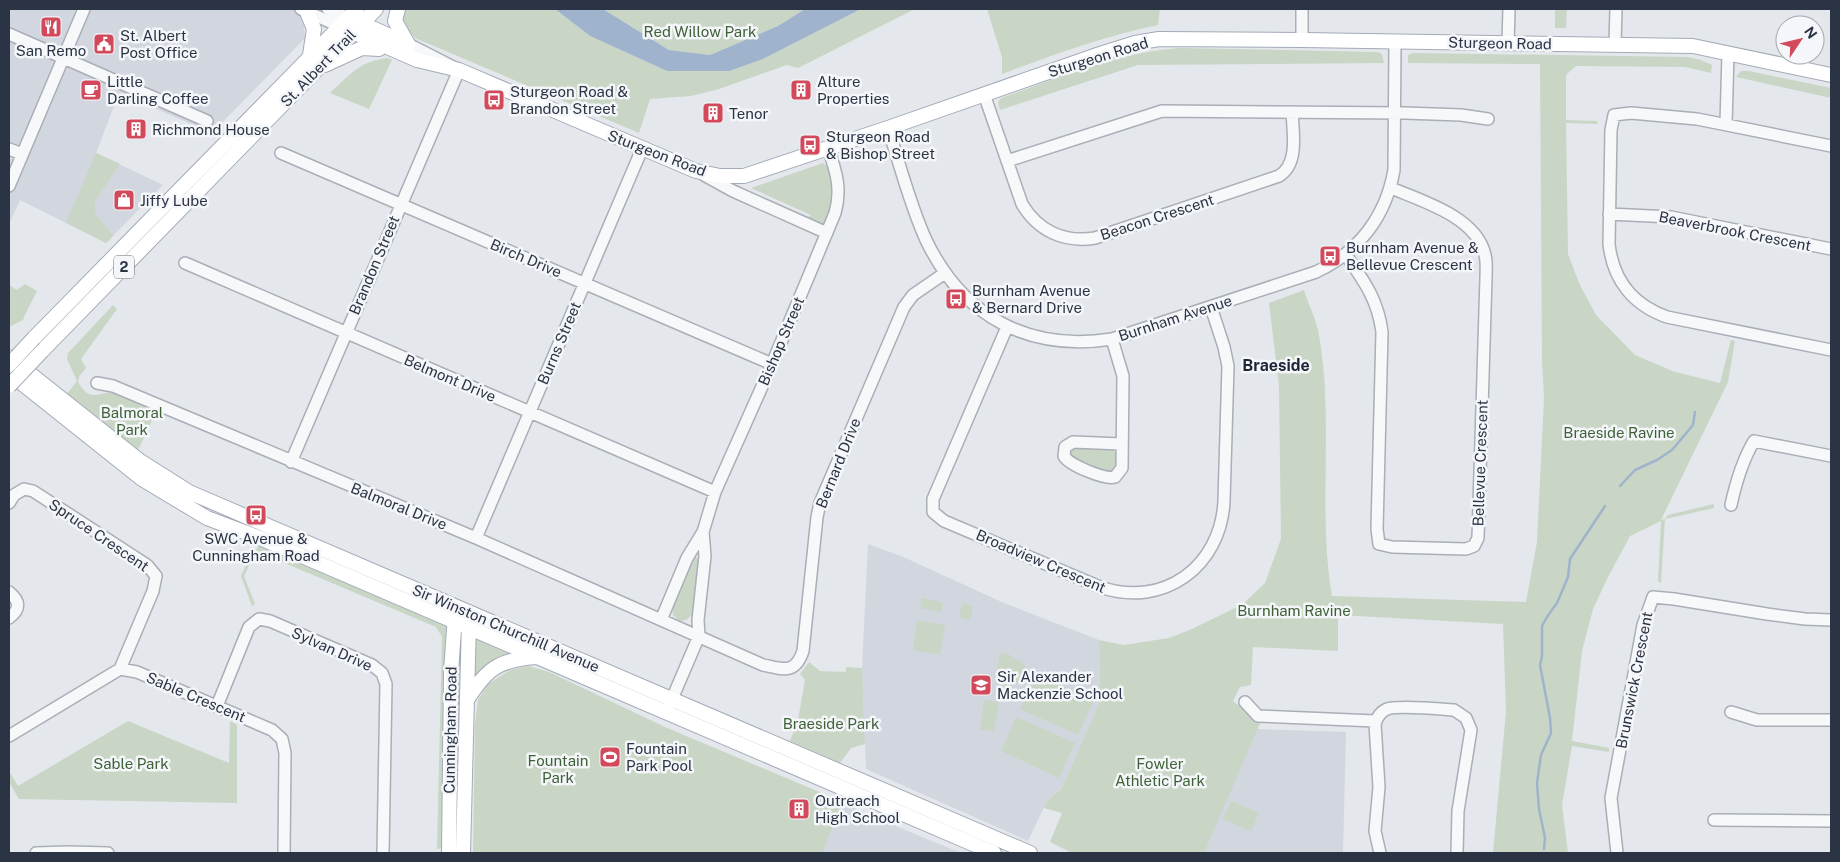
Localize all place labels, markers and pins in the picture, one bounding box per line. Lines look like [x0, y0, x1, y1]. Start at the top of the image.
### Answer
restaurant icon: San Remo [39, 15, 63, 39]
place label: St. Albert Post Office [120, 27, 198, 61]
public building icon: St. Albert Post Office [92, 32, 116, 56]
place label: San Remo [16, 42, 86, 59]
place label: Little Darling Coffee [107, 73, 208, 107]
place label: Alture Properties [817, 73, 889, 107]
cafe icon: Little Darling Coffee [79, 78, 103, 102]
building icon: Alture Properties [789, 78, 813, 102]
place label: Sturgeon Road & Brandon Street [510, 83, 628, 117]
bus stop icon: Sturgeon Road & Brandon Street [482, 88, 506, 112]
building icon: Tenor [701, 101, 725, 125]
place label: Tenor [729, 105, 768, 122]
building icon: Richmond House [124, 117, 148, 141]
place label: Richmond House [152, 121, 270, 138]
place label: Sturgeon Road & Bishop Street [826, 128, 935, 162]
bus stop icon: Sturgeon Road & Bishop Street [798, 133, 822, 157]
shop icon: Jiffy Lube [112, 188, 136, 212]
place label: Jiffy Lube [140, 192, 208, 209]
place label: Burnham Avenue & Bellevue Crescent [1346, 239, 1479, 273]
bus stop icon: Burnham Avenue & Bellevue Crescent [1318, 244, 1342, 268]
place label: Burnham Avenue & Bernard Drive [972, 282, 1090, 316]
bus stop icon: Burnham Avenue & Bernard Drive [944, 287, 968, 311]
bus stop icon: SWC Avenue & Cunningham Road [244, 503, 268, 527]
place label: SWC Avenue & Cunningham Road [192, 530, 320, 564]
place label: Sir Alexander Mackenzie School [997, 668, 1123, 702]
school or university icon: Sir Alexander Mackenzie School [969, 673, 993, 697]
place label: Fountain Park Pool [626, 740, 693, 774]
sports icon: Fountain Park Pool [598, 745, 622, 769]
place label: Outreach High School [815, 792, 900, 826]
building icon: Outreach High School [787, 797, 811, 821]

